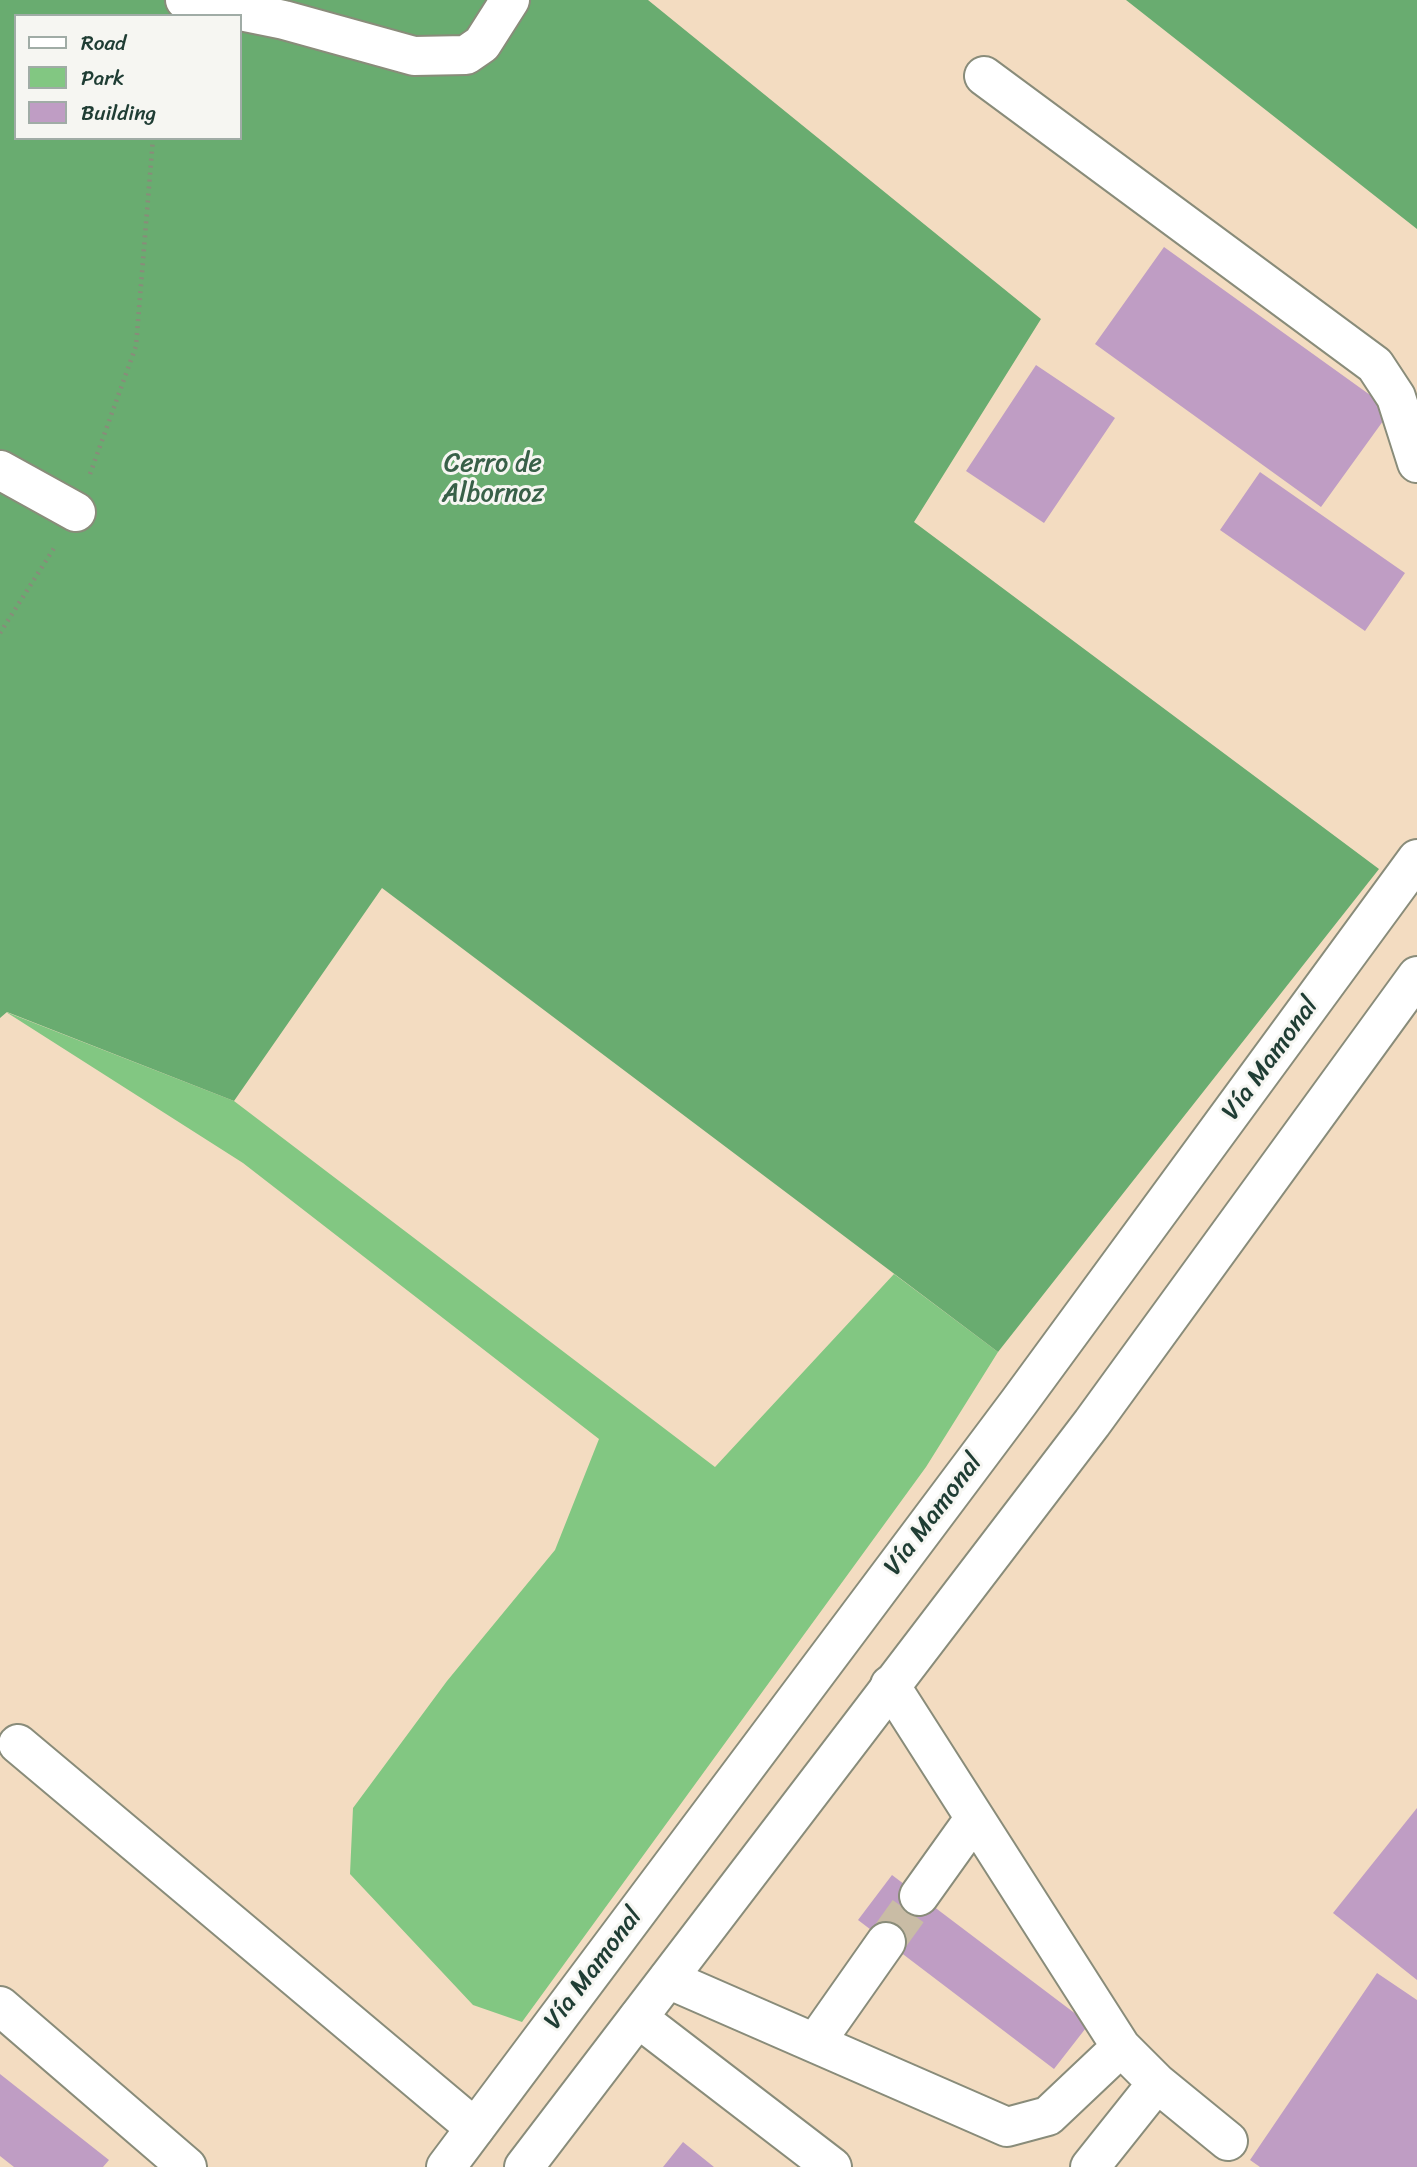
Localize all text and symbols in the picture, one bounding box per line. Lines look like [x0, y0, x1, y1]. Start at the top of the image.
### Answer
legend [14, 14, 242, 140]
text: Road [81, 24, 126, 62]
text: Park [81, 59, 124, 97]
text: Building [81, 94, 156, 132]
park label: Cerro de Albornoz [442, 448, 544, 510]
street label: Vía Mamonal [1216, 991, 1326, 1127]
street label: Vía Mamonal [878, 1448, 990, 1582]
street label: Vía Mamonal [538, 1902, 650, 2036]

